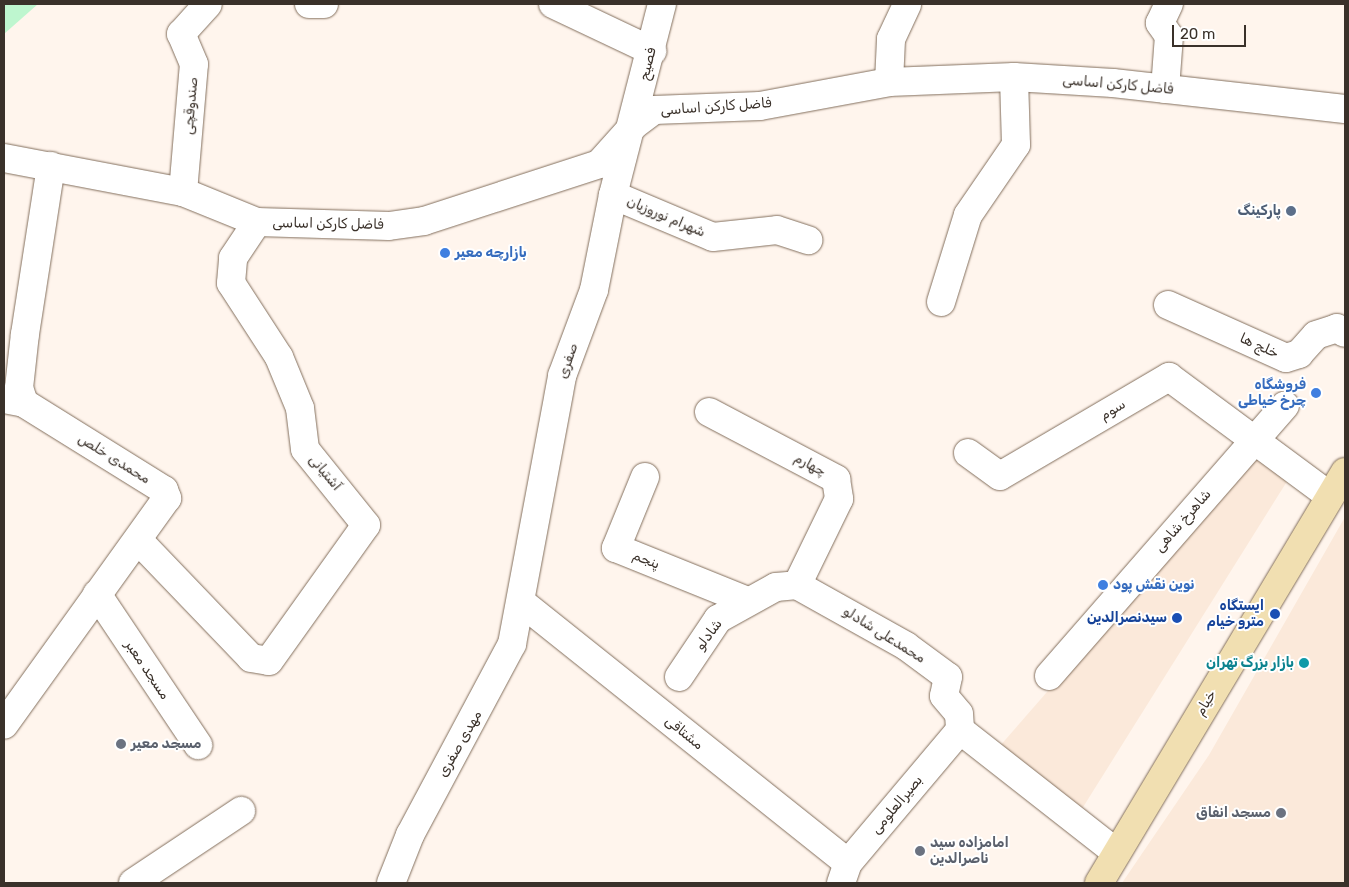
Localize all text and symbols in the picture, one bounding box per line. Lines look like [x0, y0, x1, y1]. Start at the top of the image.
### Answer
scale bar [1174, 15, 1248, 47]
text: 20 m [1180, 25, 1215, 43]
street label: فصیح [636, 46, 660, 82]
street label: فاضل کارکن اساسی [1062, 72, 1174, 98]
street label: صندوقچی [180, 76, 202, 136]
street label: فاضل کارکن اساسی [660, 95, 772, 119]
street label: شهرام نوروزیان [624, 193, 708, 241]
place label: پارکینگ [1238, 203, 1281, 219]
marker: پارکینگ [1285, 205, 1297, 217]
street label: فاضل کارکن اساسی [272, 215, 384, 233]
place label: بازارچه معیر [455, 245, 527, 261]
marker: بازارچه معیر [439, 247, 451, 259]
street label: خلج ها [1237, 330, 1281, 362]
street label: صفری [554, 341, 582, 381]
place label: فروشگاه چرخ خیاطی [1238, 377, 1306, 410]
marker: فروشگاه چرخ خیاطی [1310, 387, 1322, 399]
street label: سوم [1097, 396, 1129, 424]
street label: محمدی خلص [75, 430, 153, 488]
street label: چهارم [791, 450, 829, 480]
street label: آشتیانی [305, 452, 345, 494]
street label: شاهرخ شاهی [1151, 486, 1215, 556]
street label: پنجم [630, 547, 662, 573]
place label: نوین نقش پود [1113, 577, 1195, 593]
marker: نوین نقش پود [1097, 579, 1109, 591]
place label: ایستگاه مترو خیام [1206, 598, 1264, 630]
street label: محمدعلی شادلو [840, 603, 928, 667]
marker: ایستگاه مترو خیام [1268, 607, 1282, 621]
place label: سیدنصرالدین [1087, 610, 1167, 626]
marker: سیدنصرالدین [1171, 612, 1183, 624]
street label: شادلو [692, 616, 726, 654]
street label: مسجد معبر [121, 637, 173, 703]
place label: بازار بزرگ تهران [1206, 655, 1294, 671]
marker: بازار بزرگ تهران [1298, 657, 1310, 669]
street label: خیام [1192, 687, 1220, 719]
street label: مهدی صفری [434, 708, 486, 780]
street label: مشتاقی [661, 713, 707, 753]
place label: مسجد معیر [131, 736, 201, 752]
marker: مسجد معیر [115, 738, 127, 750]
street label: بصیرالعلومی [868, 772, 926, 838]
place label: مسجد انفاق [1196, 805, 1271, 821]
marker: مسجد انفاق [1275, 807, 1287, 819]
place label: امامزاده سید ناصرالدین [930, 835, 1009, 868]
marker: امامزاده سید ناصرالدین [914, 845, 926, 857]

